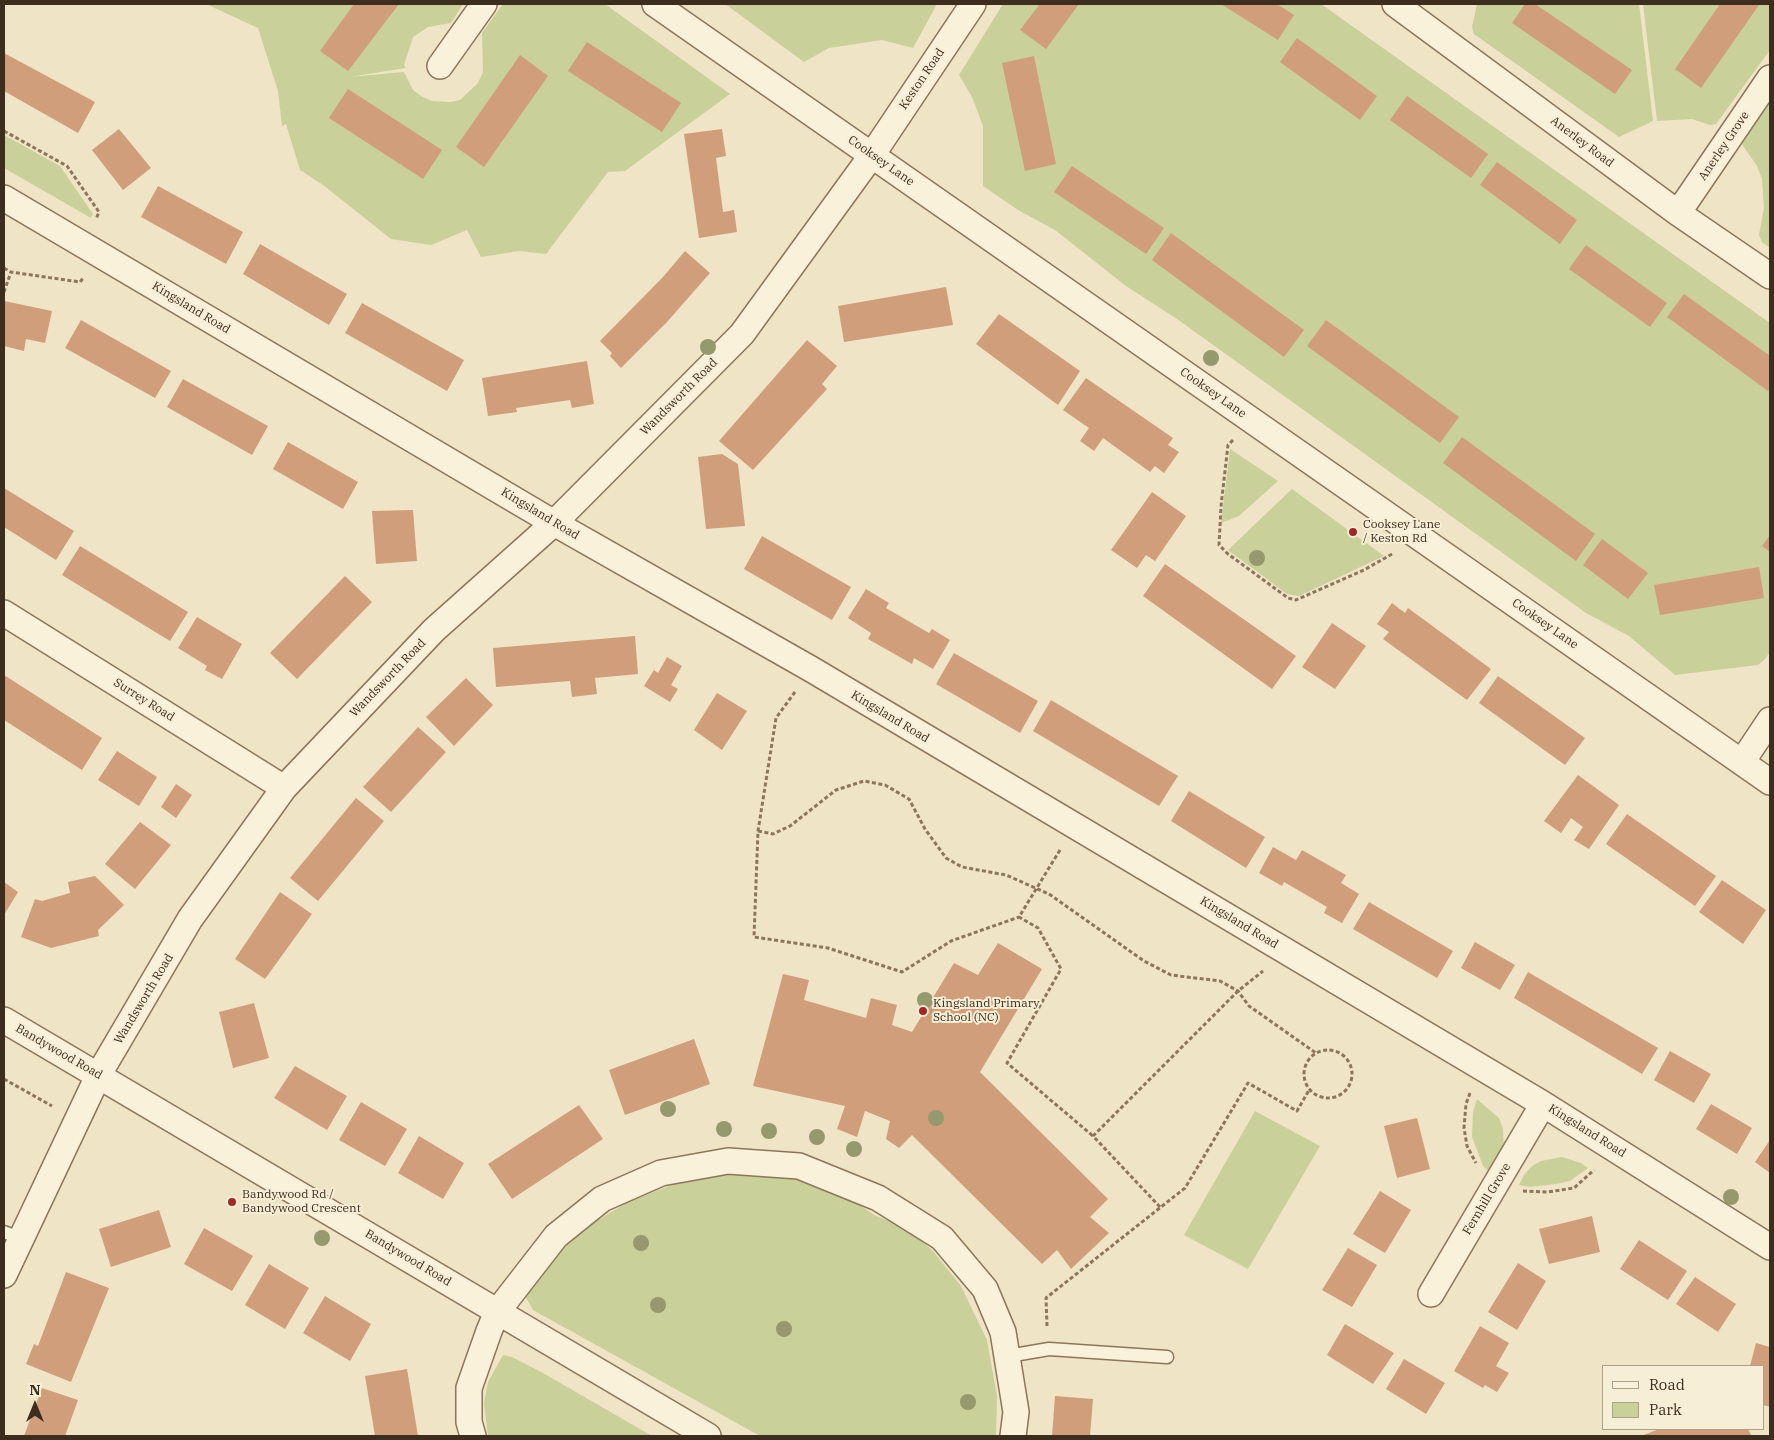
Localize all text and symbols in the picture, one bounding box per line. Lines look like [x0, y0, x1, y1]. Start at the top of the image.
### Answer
street label: Keston Road [896, 46, 948, 112]
street label: Anerley Grove [1696, 109, 1752, 183]
street label: Anerley Road [1548, 114, 1616, 170]
street label: Cooksey Lane [845, 133, 917, 189]
street label: Kingsland Road [149, 279, 233, 337]
street label: Wandsworth Road [638, 356, 720, 438]
street label: Cooksey Lane [1177, 365, 1249, 421]
street label: Kingsland Road [498, 485, 582, 543]
place label: Cooksey Lane / Keston Rd [1363, 518, 1441, 546]
marker: Cooksey Lane / Keston Rd [1347, 526, 1359, 538]
street label: Cooksey Lane [1509, 596, 1581, 652]
street label: Wandsworth Road [347, 636, 429, 720]
street label: Surrey Road [111, 676, 177, 724]
street label: Kingsland Road [848, 688, 932, 746]
street label: Kingsland Road [1197, 894, 1281, 952]
street label: Wandsworth Road [111, 951, 177, 1047]
place label: Kingsland Primary School (NC) [933, 997, 1040, 1025]
marker: Kingsland Primary School (NC) [917, 1005, 929, 1017]
street label: Bandywood Road [13, 1021, 105, 1083]
street label: Kingsland Road [1546, 1101, 1628, 1161]
street label: Fernhill Grove [1460, 1161, 1514, 1237]
place label: Bandywood Rd / Bandywood Crescent [242, 1188, 361, 1216]
marker: Bandywood Rd / Bandywood Crescent [226, 1196, 238, 1208]
street label: Bandywood Road [362, 1227, 454, 1289]
legend [1602, 1365, 1764, 1430]
text: Road [1649, 1375, 1685, 1394]
north arrow [10, 1380, 60, 1430]
text: N [29, 1381, 41, 1399]
text: Park [1649, 1400, 1682, 1419]

